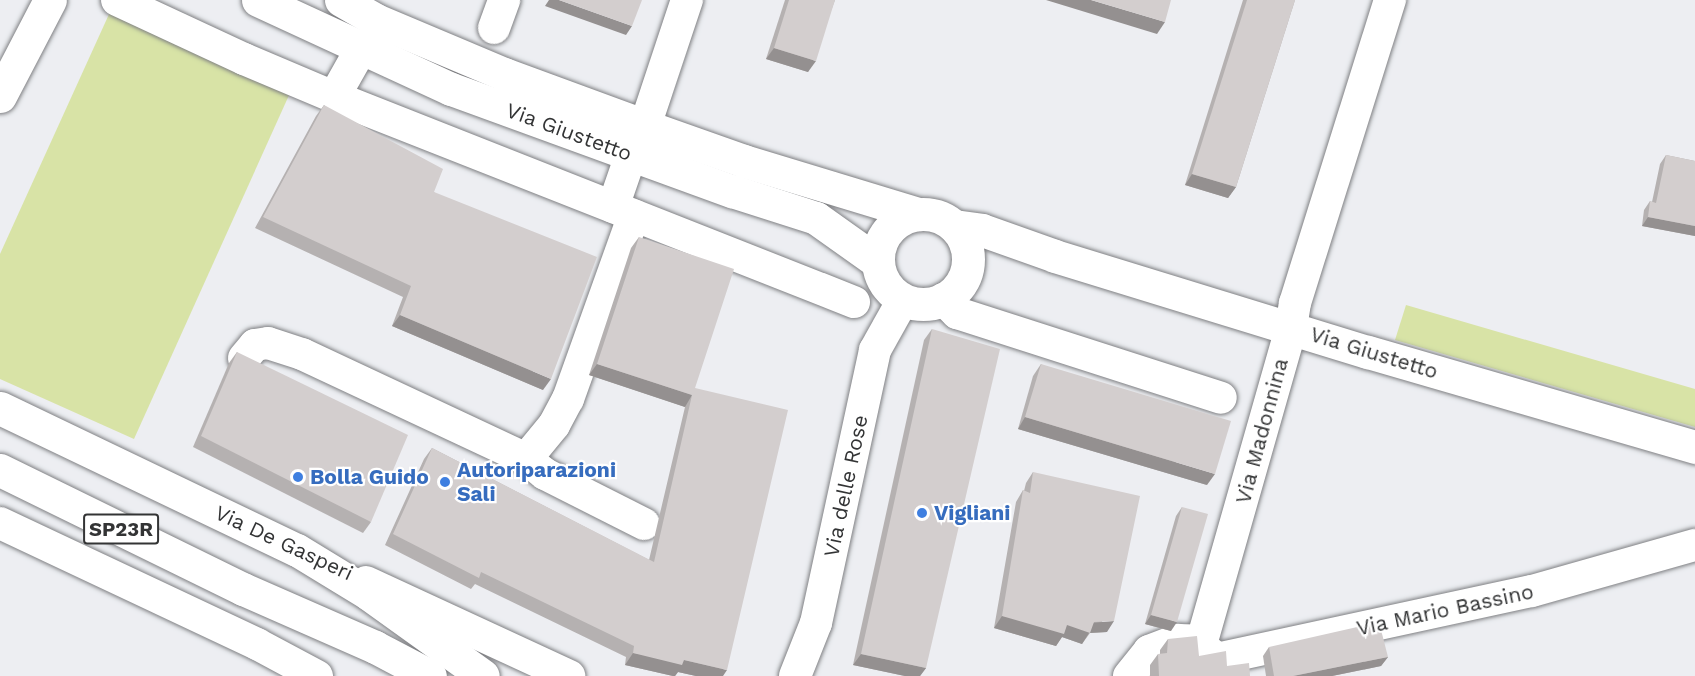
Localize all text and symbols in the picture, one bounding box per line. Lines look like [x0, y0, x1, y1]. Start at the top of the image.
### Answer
street label: Via Giustetto [502, 97, 636, 167]
street label: Via Giustetto [1307, 322, 1441, 384]
street label: Via Madonnina [1230, 355, 1294, 507]
street label: Via delle Rose [819, 412, 873, 560]
place label: Autoriparazioni Sali [457, 457, 616, 507]
place label: Bolla Guido [310, 464, 429, 490]
marker: Bolla Guido [291, 470, 305, 484]
marker: Autoriparazioni Sali [438, 475, 452, 489]
street label: Via De Gasperi [211, 500, 357, 586]
place label: Vigliani [934, 500, 1010, 526]
marker: Vigliani [915, 506, 929, 520]
road number: SP23R [82, 512, 160, 546]
street label: Via Mario Bassino [1354, 579, 1536, 641]

